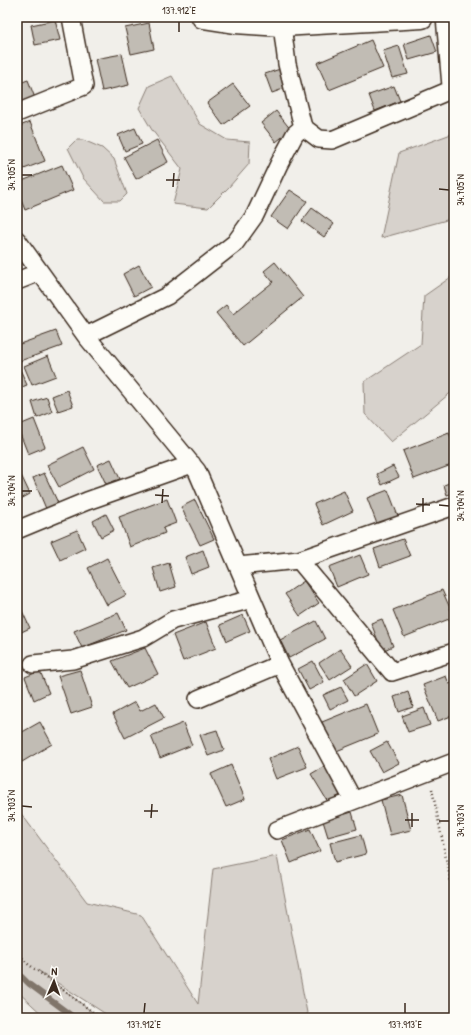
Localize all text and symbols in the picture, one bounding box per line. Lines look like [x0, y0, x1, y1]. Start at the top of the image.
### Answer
text: 137.912°E [162, 4, 197, 17]
text: 34.705°N [5, 159, 18, 191]
text: 34.705°N [454, 174, 467, 206]
text: 34.704°N [5, 475, 18, 507]
text: 34.704°N [454, 490, 467, 522]
text: 34.703°N [5, 790, 18, 822]
text: 34.703°N [454, 805, 467, 837]
north arrow [34, 961, 74, 1001]
text: N [51, 964, 58, 978]
text: 137.912°E [127, 1018, 162, 1031]
text: 137.913°E [388, 1018, 422, 1031]

